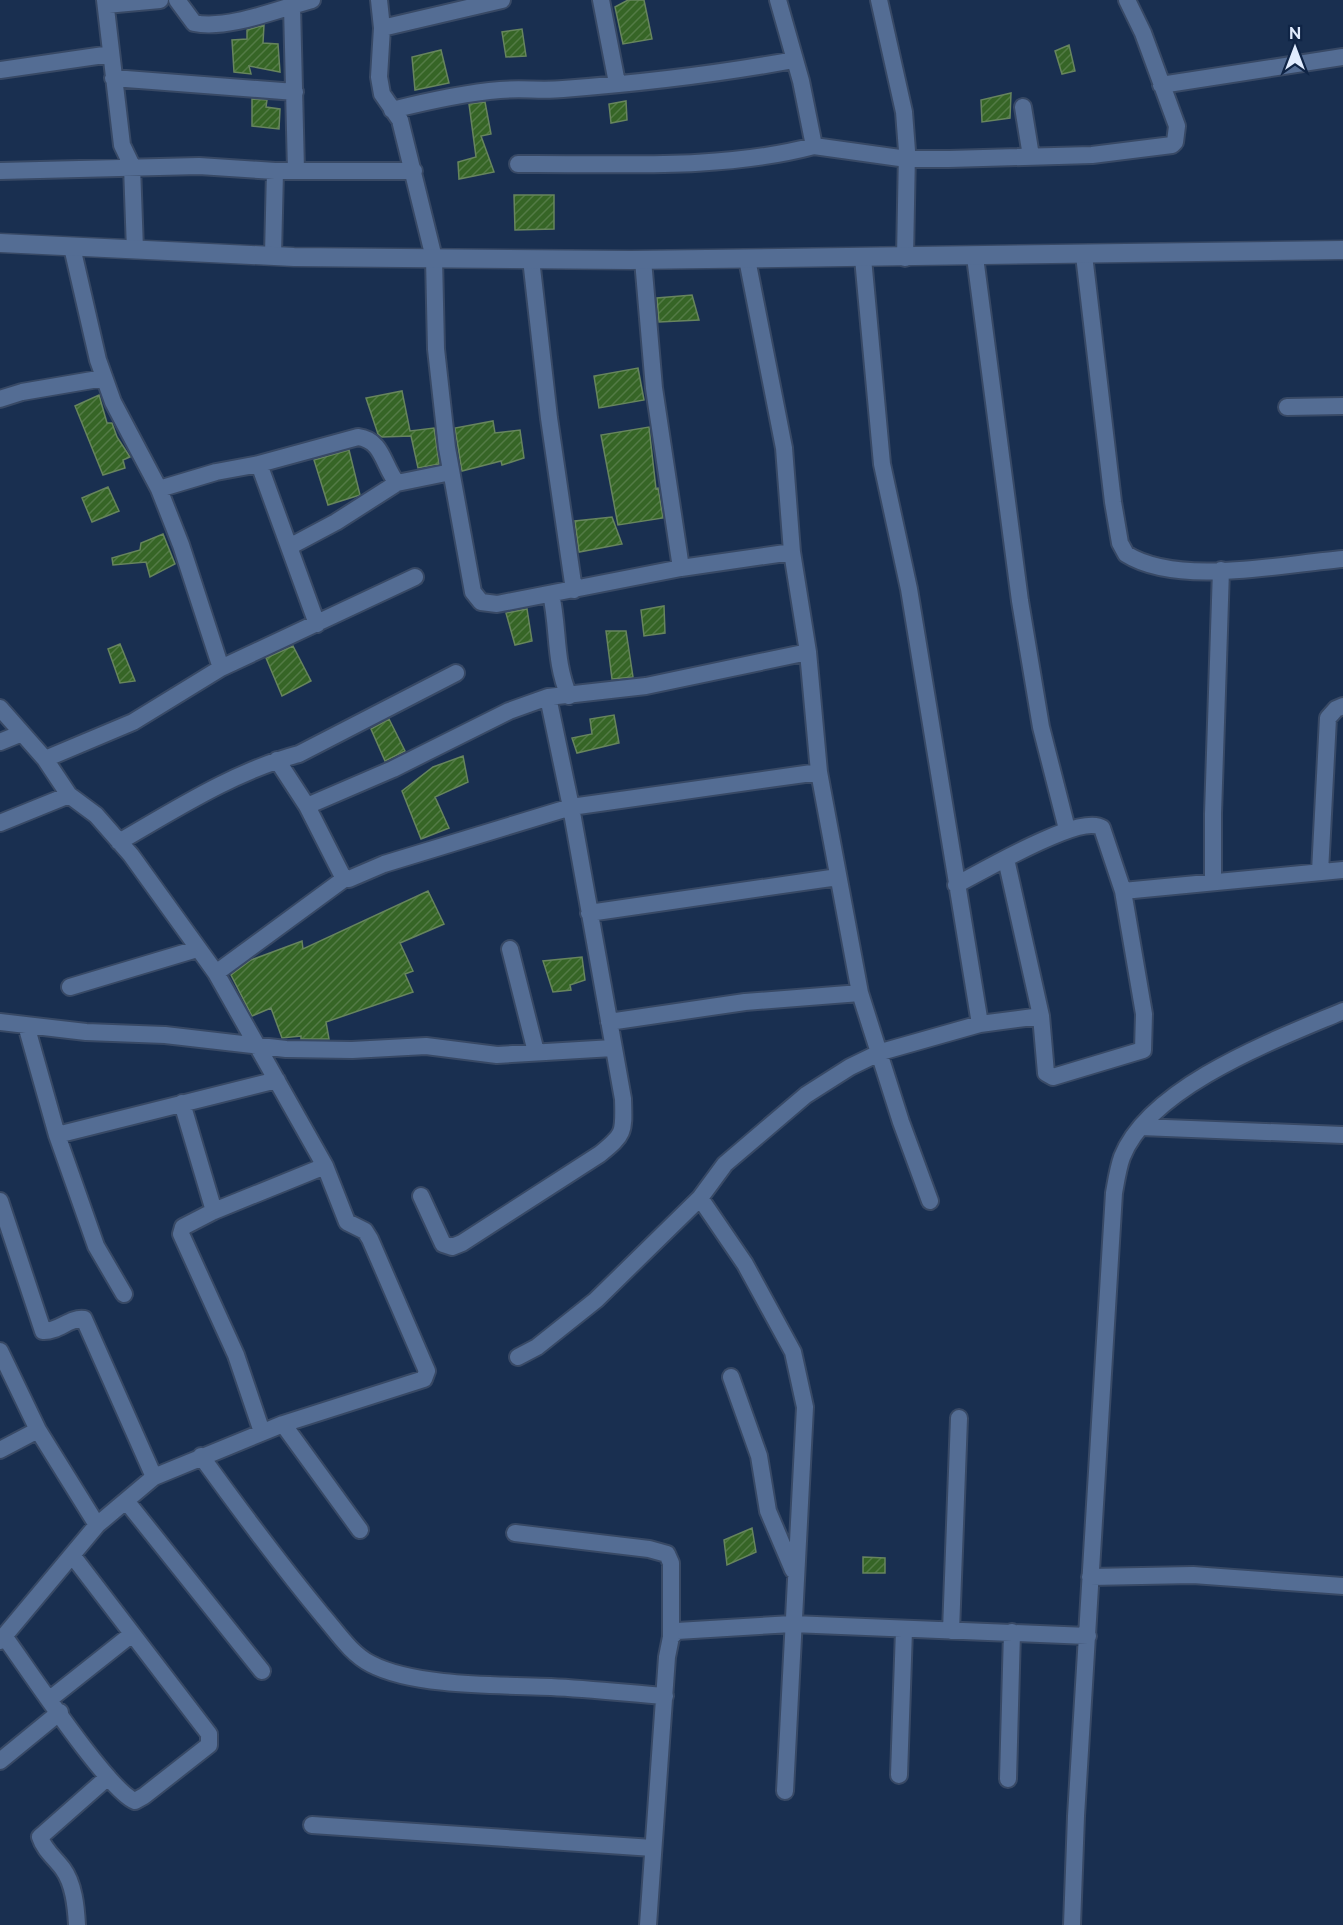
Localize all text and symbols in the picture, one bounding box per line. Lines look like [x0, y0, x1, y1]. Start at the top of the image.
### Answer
north arrow [1265, 18, 1325, 78]
text: N [1289, 24, 1301, 43]

